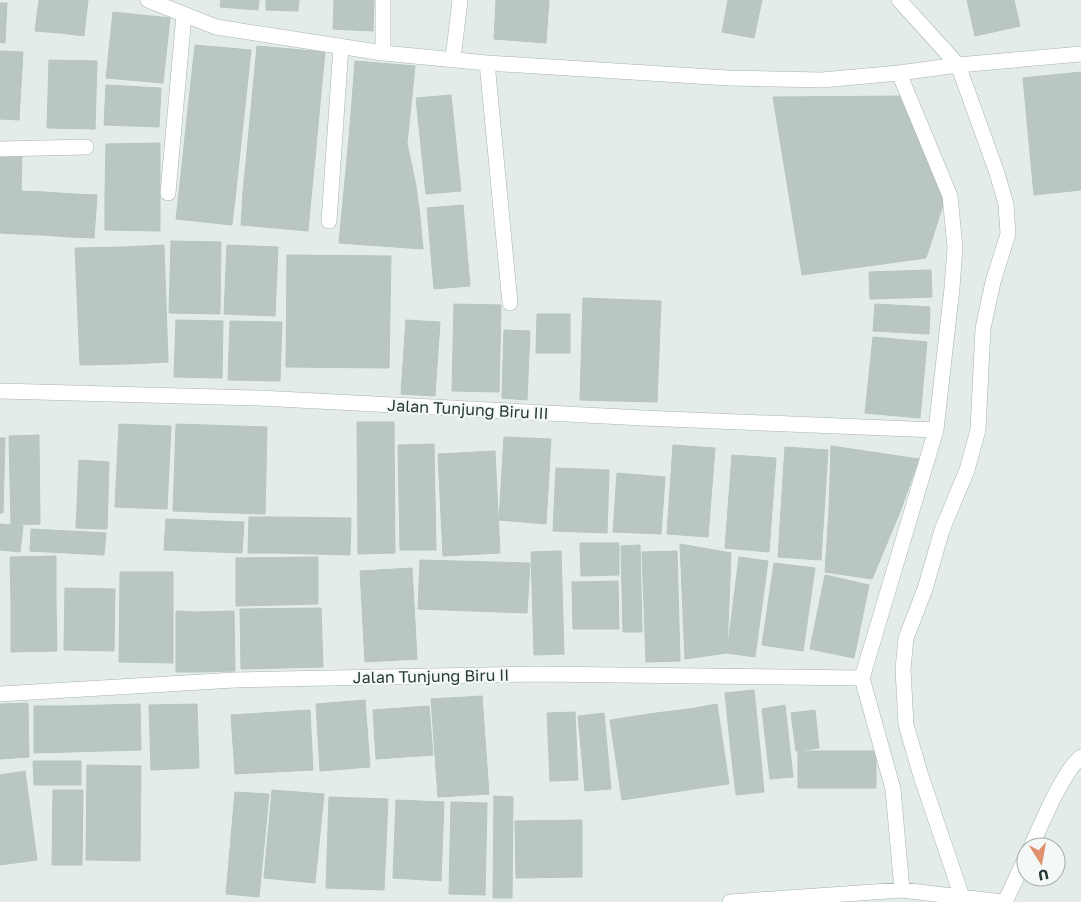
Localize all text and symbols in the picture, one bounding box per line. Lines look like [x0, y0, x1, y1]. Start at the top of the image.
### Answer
street label: Jalan Tunjung Biru III [387, 395, 549, 423]
street label: Jalan Tunjung Biru II [353, 665, 509, 687]
north arrow [1016, 837, 1066, 887]
text: U [1037, 866, 1050, 885]

